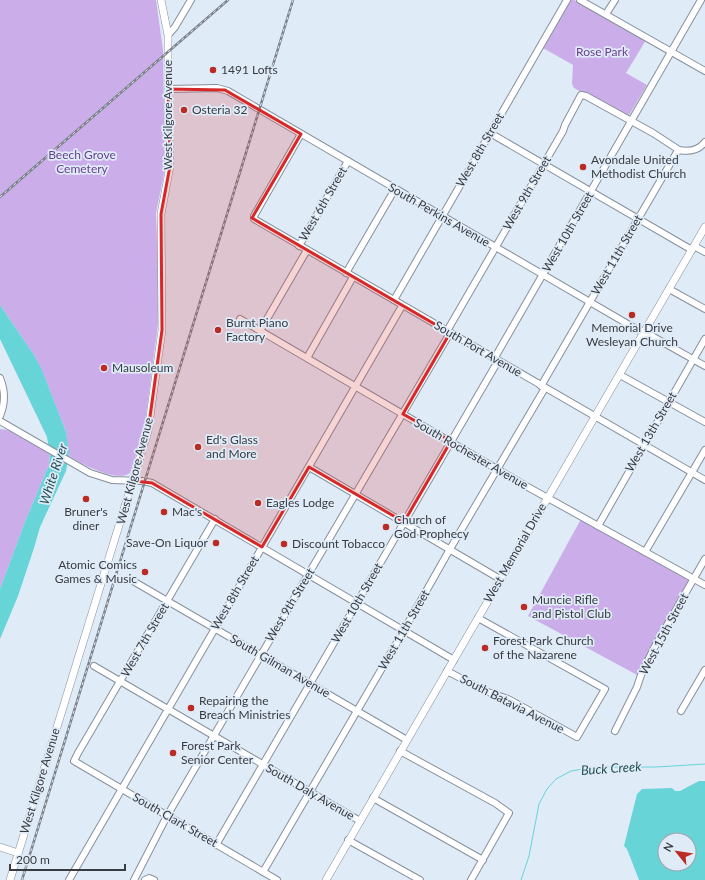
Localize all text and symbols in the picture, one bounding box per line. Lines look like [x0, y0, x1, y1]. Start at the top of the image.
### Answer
park label: Rose Park [576, 44, 629, 59]
street label: West Kilgore Avenue [160, 60, 175, 170]
place label: 1491 Lofts [221, 62, 278, 77]
marker: 1491 Lofts [208, 65, 218, 75]
place label: Osteria 32 [192, 102, 248, 117]
marker: Osteria 32 [179, 105, 189, 115]
street label: West 8th Street [452, 109, 507, 190]
park label: Beech Grove Cemetery [48, 147, 116, 176]
street label: West 9th Street [499, 152, 554, 233]
place label: Avondale United Methodist Church [591, 152, 686, 181]
marker: Avondale United Methodist Church [578, 162, 588, 172]
street label: West 6th Street [295, 163, 350, 244]
street label: South Perkins Avenue [386, 179, 493, 250]
street label: West 10th Street [539, 188, 597, 275]
street label: West 11th Street [588, 211, 646, 298]
marker: Memorial Drive Wesleyan Church [627, 310, 637, 320]
place label: Burnt Piano Factory [226, 315, 288, 344]
street label: South Port Avenue [432, 317, 525, 380]
place label: Memorial Drive Wesleyan Church [586, 320, 678, 349]
marker: Burnt Piano Factory [213, 325, 223, 335]
place label: Mausoleum [112, 360, 173, 375]
marker: Mausoleum [99, 363, 109, 373]
street label: West 13th Street [622, 388, 680, 475]
street label: South Rochester Avenue [412, 415, 531, 492]
street label: West Kilgore Avenue [113, 416, 156, 526]
place label: Ed's Glass and More [206, 432, 258, 461]
water label: White River [36, 441, 71, 507]
marker: Ed's Glass and More [193, 442, 203, 452]
marker: Bruner's diner [81, 494, 91, 504]
place label: Eagles Lodge [266, 495, 334, 510]
marker: Eagles Lodge [253, 498, 263, 508]
street label: West Memorial Drive [480, 500, 549, 605]
place label: Bruner's diner [64, 504, 108, 533]
place label: Mac's [172, 504, 202, 519]
marker: Mac's [159, 507, 169, 517]
place label: Church of God Prophecy [394, 512, 470, 541]
marker: Church of God Prophecy [381, 522, 391, 532]
place label: Save-On Liquor [126, 535, 209, 550]
place label: Discount Tobacco [292, 536, 385, 551]
marker: Save-On Liquor [211, 538, 221, 548]
marker: Discount Tobacco [279, 539, 289, 549]
street label: West 8th Street [207, 552, 262, 633]
place label: Atomic Comics Games & Music [55, 557, 137, 586]
street label: West 10th Street [328, 559, 386, 646]
street label: West 9th Street [262, 565, 318, 644]
marker: Atomic Comics Games & Music [140, 567, 150, 577]
street label: West 11th Street [375, 586, 433, 673]
street label: West 15th Street [636, 590, 692, 677]
place label: Muncie Rifle and Pistol Club [532, 592, 611, 621]
street label: West 7th Street [117, 599, 172, 680]
marker: Muncie Rifle and Pistol Club [519, 602, 529, 612]
street label: South Gilman Avenue [227, 631, 333, 700]
place label: Forest Park Church of the Nazarene [493, 633, 594, 662]
marker: Forest Park Church of the Nazarene [480, 643, 490, 653]
street label: South Batavia Avenue [458, 671, 567, 736]
place label: Repairing the Breach Ministries [199, 693, 290, 722]
marker: Repairing the Breach Ministries [186, 703, 196, 713]
street label: West Kilgore Avenue [16, 726, 63, 836]
place label: Forest Park Senior Center [181, 738, 254, 767]
marker: Forest Park Senior Center [168, 748, 178, 758]
water label: Buck Creek [580, 758, 643, 778]
street label: South Daly Avenue [263, 760, 357, 823]
street label: South Clark Street [130, 789, 221, 850]
north arrow [657, 832, 697, 872]
text: N [660, 840, 676, 854]
scale bar [10, 846, 125, 872]
text: 200 m [16, 852, 50, 867]

